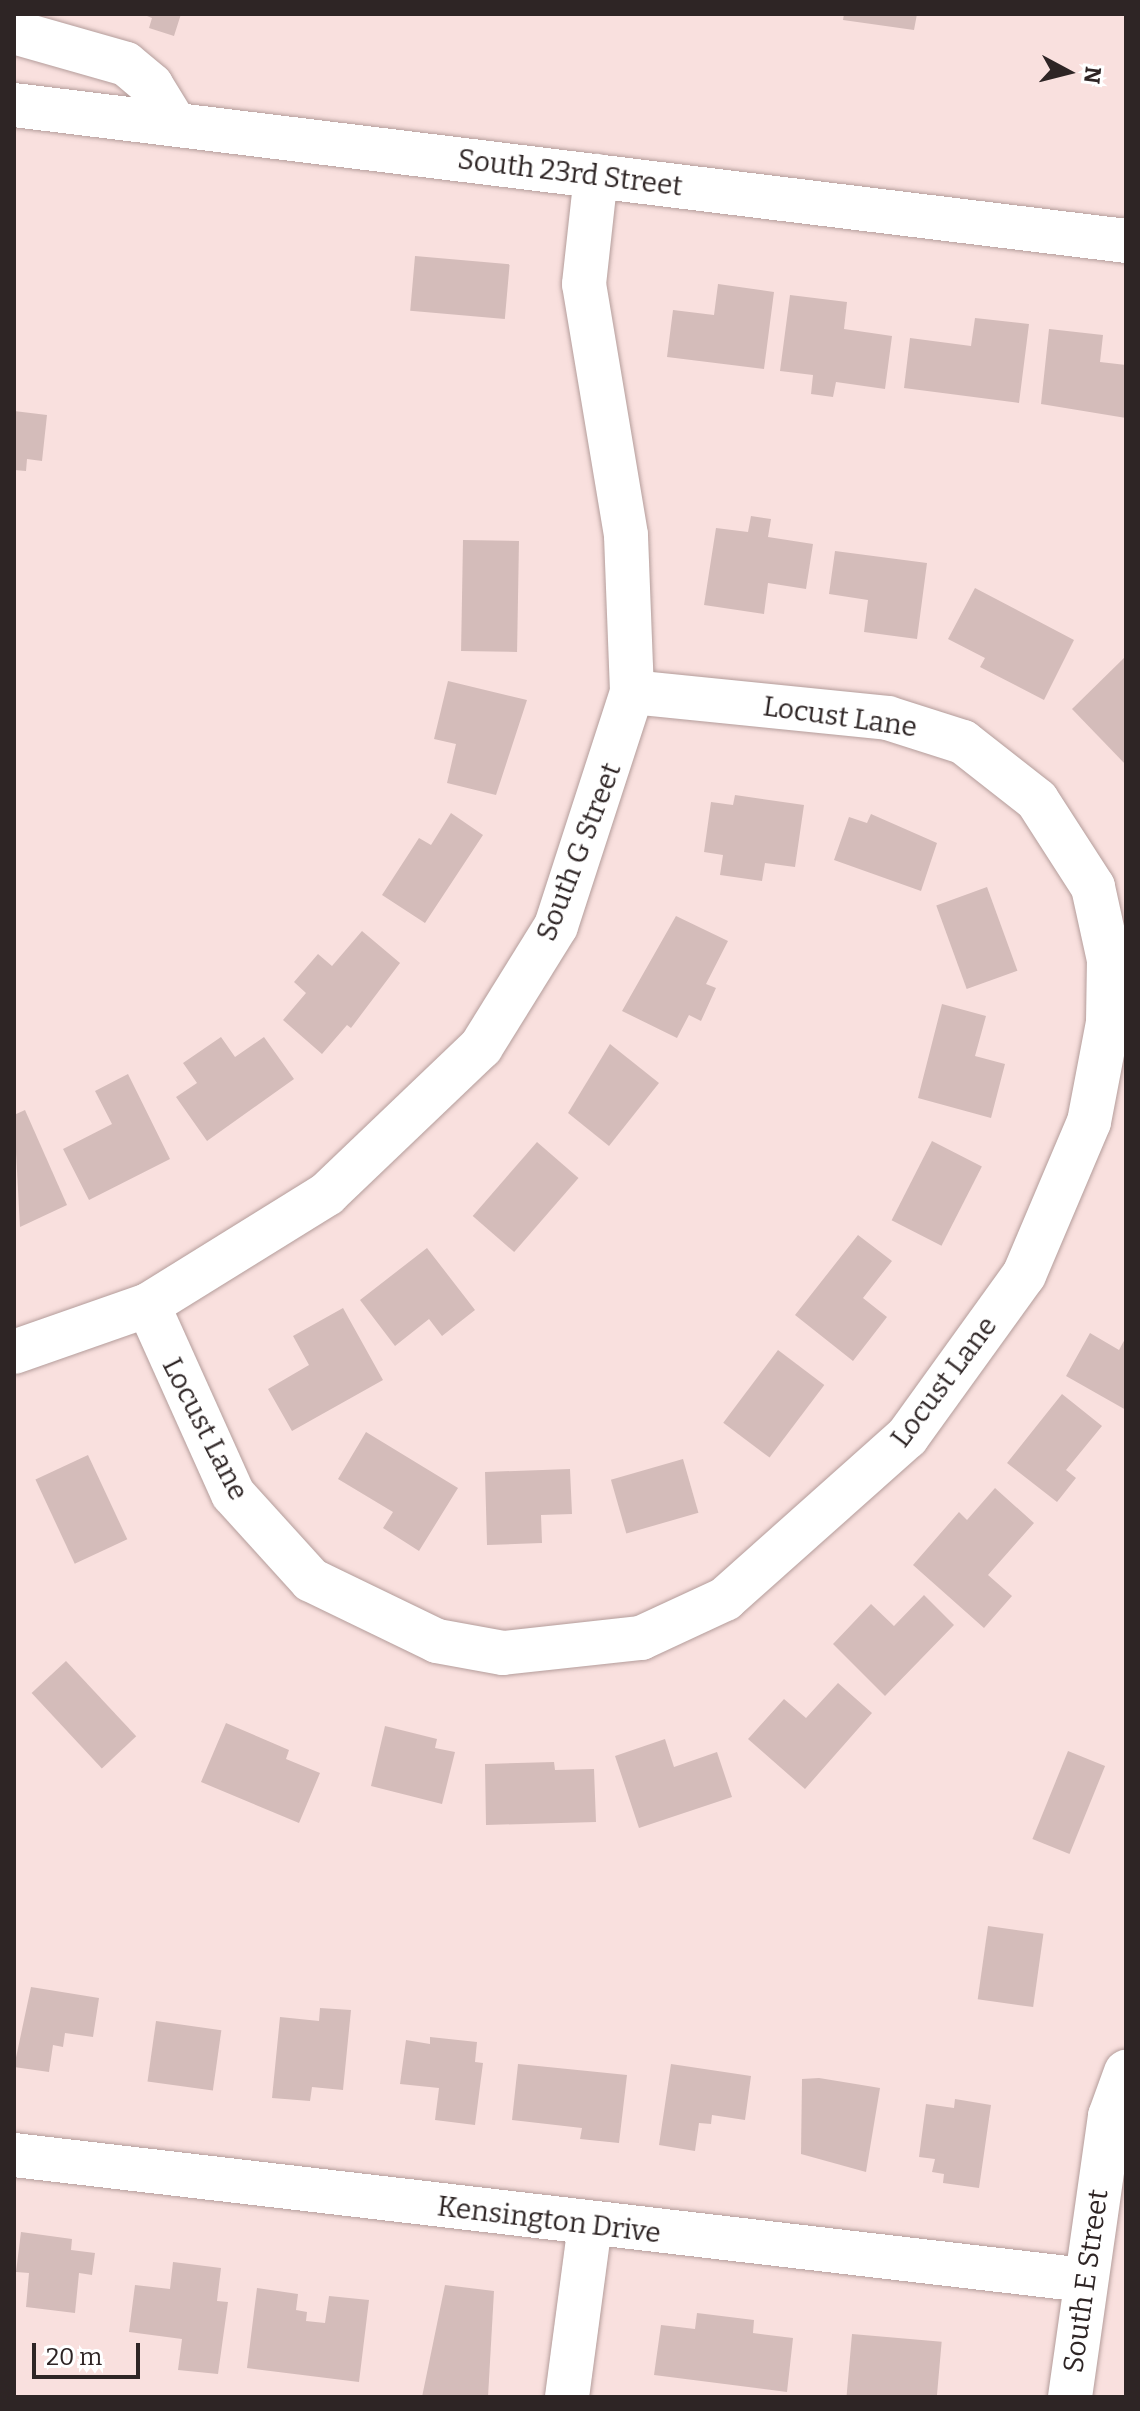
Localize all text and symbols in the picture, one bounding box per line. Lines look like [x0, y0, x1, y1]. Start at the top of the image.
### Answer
north arrow [1028, 32, 1108, 112]
text: N [1078, 65, 1107, 85]
street label: South 23rd Street [456, 143, 684, 203]
street label: Locust Lane [761, 690, 919, 744]
street label: South G Street [530, 758, 628, 946]
street label: Locust Lane [884, 1310, 1004, 1454]
street label: Locust Lane [155, 1352, 255, 1506]
street label: South E Street [1057, 2187, 1115, 2375]
street label: Kensington Drive [435, 2190, 663, 2250]
scale bar [36, 2327, 144, 2377]
text: 20 m [46, 2343, 102, 2371]

